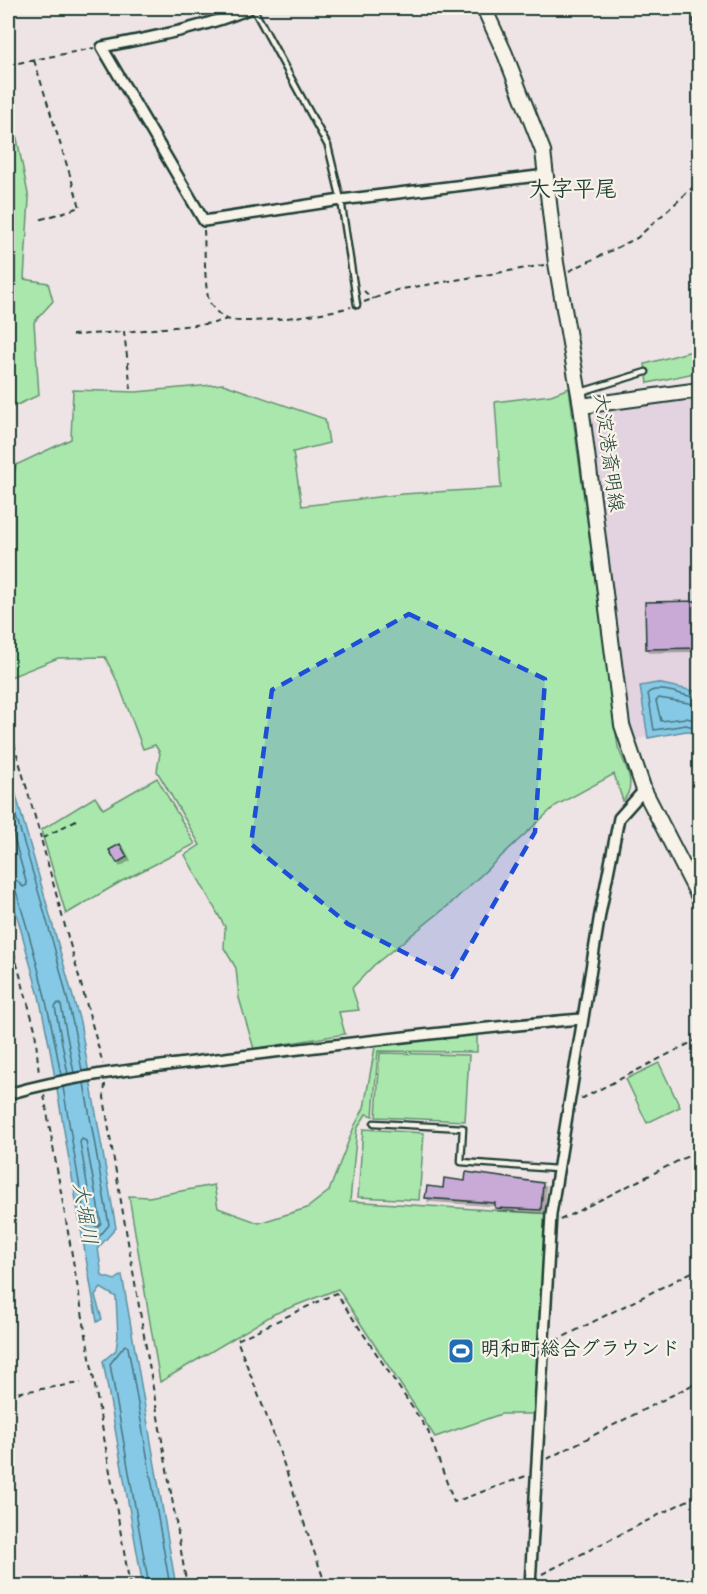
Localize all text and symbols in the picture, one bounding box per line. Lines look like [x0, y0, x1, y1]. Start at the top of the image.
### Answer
district label: 大字平尾 [529, 177, 617, 205]
street label: 大淀港斎明線 [586, 392, 628, 514]
water label: 大堀川 [65, 1181, 100, 1247]
sports icon: 明和町総合グラウンド [446, 1336, 476, 1366]
place label: 明和町総合グラウンド [480, 1338, 680, 1363]

